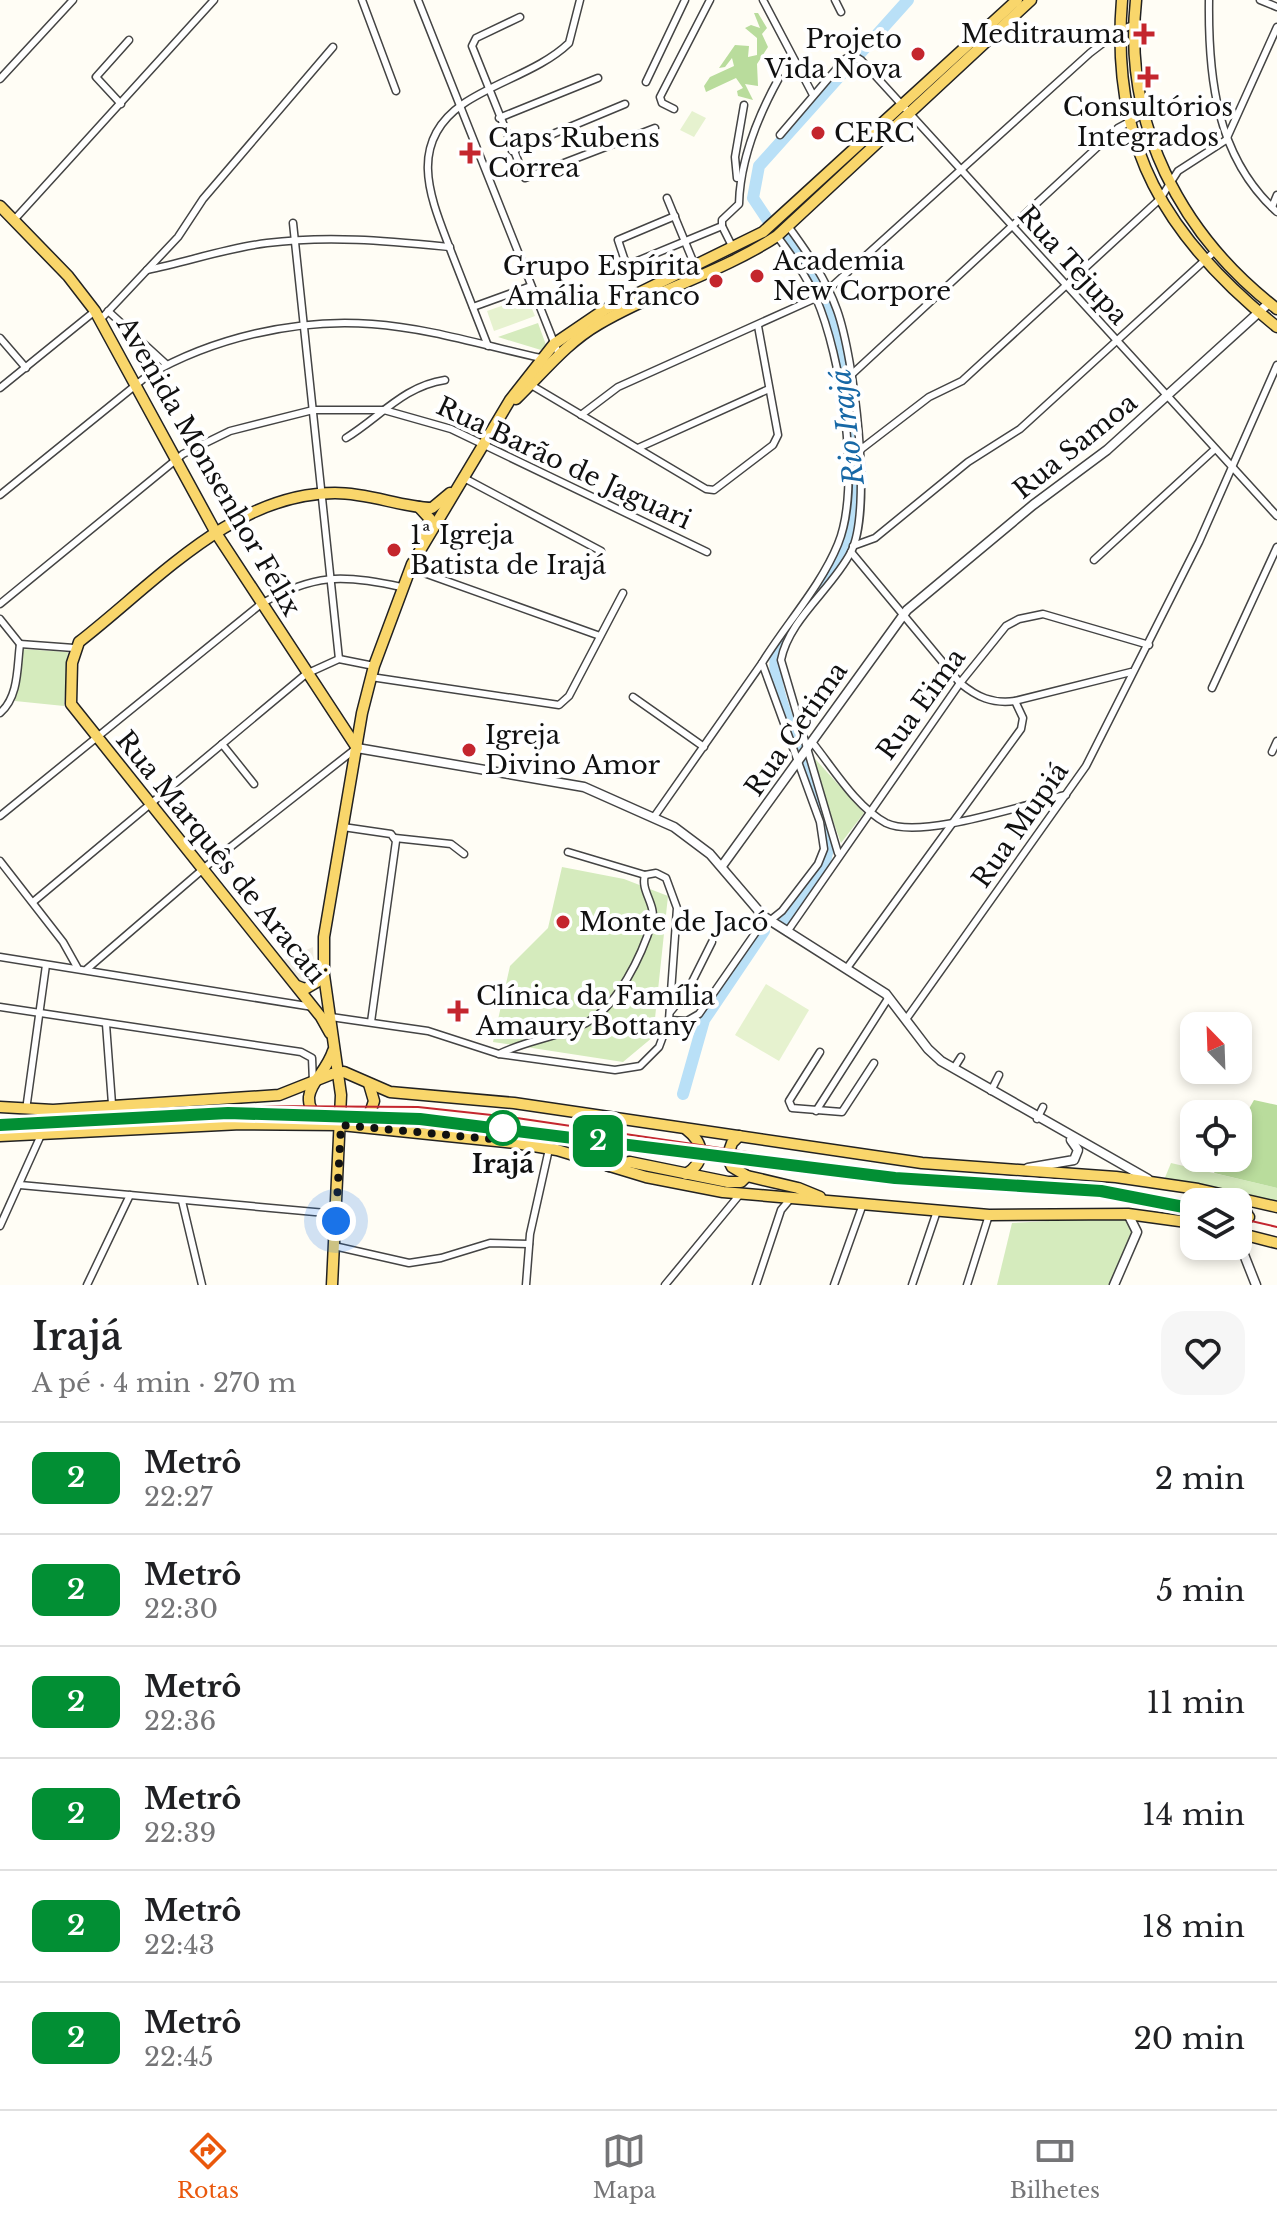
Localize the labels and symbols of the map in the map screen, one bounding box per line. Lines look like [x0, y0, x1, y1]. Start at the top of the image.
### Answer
place label: Meditrauma [961, 18, 1127, 50]
place label: Projeto Vida Nova [764, 23, 903, 85]
marker: Meditrauma [1133, 23, 1155, 45]
marker: Projeto Vida Nova [909, 45, 927, 63]
marker: Consultórios Integrados [1137, 66, 1159, 88]
place label: Consultórios Integrados [1063, 91, 1233, 153]
place label: CERC [834, 117, 915, 149]
place label: Caps Rubens Correa [488, 122, 660, 184]
marker: CERC [809, 124, 827, 142]
marker: Caps Rubens Correa [459, 142, 481, 164]
street label: Rua Tejupa [1011, 199, 1135, 332]
place label: Academia New Corpore [772, 245, 951, 307]
place label: Grupo Espírita Amália Franco [503, 250, 701, 312]
marker: Academia New Corpore [748, 267, 766, 285]
marker: Grupo Espírita Amália Franco [707, 272, 725, 290]
street label: Avenida Monsenhor Félix [110, 310, 308, 622]
water label: Rio Irajá [823, 367, 872, 488]
street label: Rua Samoa [1007, 386, 1144, 506]
street label: Rua Barão de Jaguari [431, 390, 697, 536]
place label: 1ª Igreja Batista de Irajá [410, 519, 607, 581]
marker: 1ª Igreja Batista de Irajá [385, 541, 403, 559]
street label: Rua Eima [870, 642, 972, 766]
street label: Rua Cetima [738, 655, 854, 802]
place label: Igreja Divino Amor [485, 719, 661, 781]
street label: Rua Marquês de Aracati [109, 724, 333, 990]
marker: Igreja Divino Amor [460, 741, 478, 759]
street label: Rua Mupiá [965, 756, 1075, 894]
place label: Monte de Jacó [579, 906, 768, 938]
marker: Monte de Jacó [554, 913, 572, 931]
place label: Clínica da Família Amaury Bottany [475, 980, 716, 1042]
marker: Clínica da Família Amaury Bottany [447, 1000, 469, 1022]
north arrow [1180, 1012, 1252, 1084]
marker: Irajá [486, 1111, 520, 1145]
line badge: 2 [572, 1115, 624, 1167]
place label: Irajá [472, 1148, 534, 1180]
your location [316, 1201, 356, 1241]

